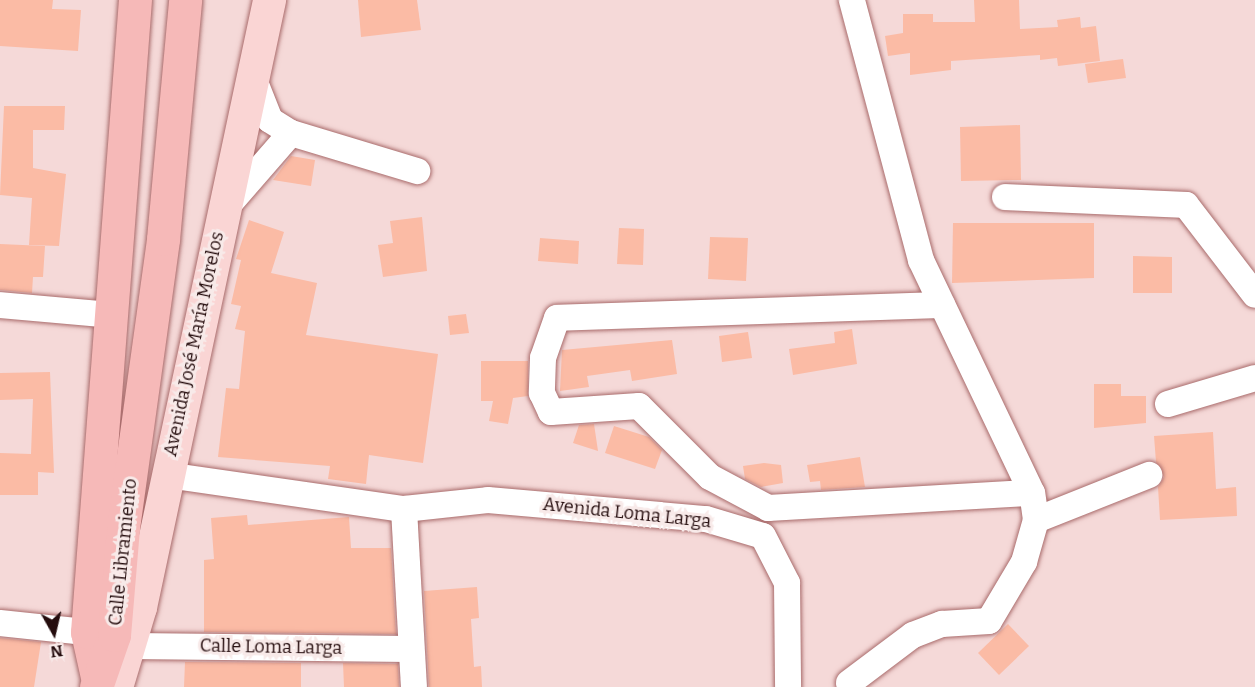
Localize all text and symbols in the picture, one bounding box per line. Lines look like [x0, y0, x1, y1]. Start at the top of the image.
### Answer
street label: Avenida José María Morelos [160, 230, 228, 458]
street label: Calle Libramiento [105, 477, 141, 627]
street label: Avenida Loma Larga [542, 493, 712, 533]
north arrow [24, 603, 84, 663]
street label: Calle Loma Larga [200, 635, 342, 659]
text: N [49, 641, 64, 662]

